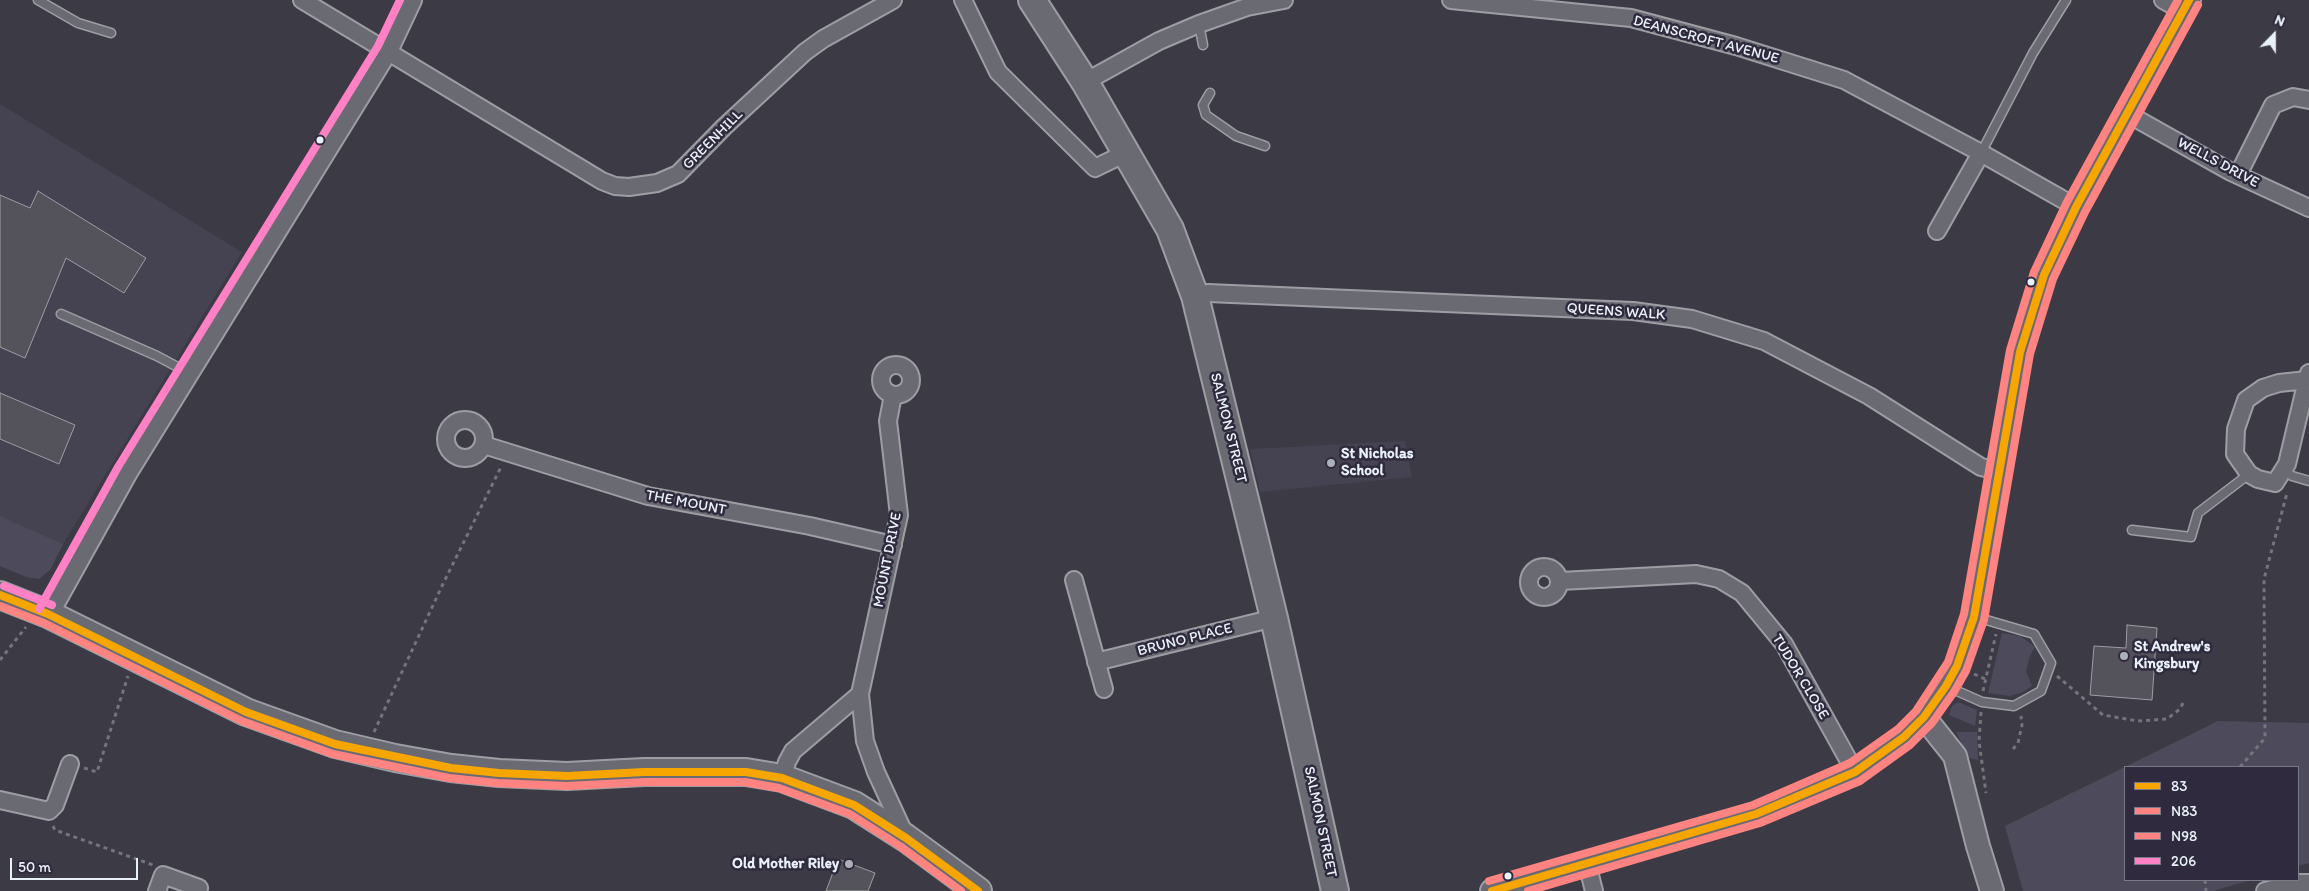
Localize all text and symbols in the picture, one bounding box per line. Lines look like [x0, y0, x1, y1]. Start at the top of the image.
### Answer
north arrow [2249, 10, 2299, 60]
text: N [2272, 11, 2287, 30]
street label: DEANSCROFT AVENUE [1631, 12, 1781, 68]
street label: GREENHILL [679, 106, 747, 174]
street label: WELLS DRIVE [2174, 134, 2262, 192]
unlabelled marker [315, 135, 325, 145]
unlabelled marker [2026, 277, 2036, 287]
street label: QUEENS WALK [1566, 300, 1666, 324]
street label: SALMON STREET [1206, 371, 1250, 485]
place label: St Nicholas School [1341, 445, 1413, 480]
marker: St Nicholas School [1325, 457, 1337, 469]
street label: THE MOUNT [644, 486, 728, 520]
street label: MOUNT DRIVE [870, 511, 906, 609]
street label: BRUNO PLACE [1136, 620, 1234, 660]
street label: TUDOR CLOSE [1768, 631, 1832, 723]
place label: St Andrew's Kingsbury [2134, 638, 2210, 673]
marker: St Andrew's Kingsbury [2118, 650, 2130, 662]
street label: SALMON STREET [1299, 765, 1341, 879]
legend [2124, 766, 2299, 881]
text: 83 [2171, 777, 2187, 795]
text: N83 [2171, 802, 2198, 820]
text: N98 [2171, 827, 2197, 845]
scale bar [12, 848, 140, 880]
text: 206 [2171, 852, 2196, 870]
place label: Old Mother Riley [732, 855, 839, 873]
text: 50 m [18, 858, 51, 876]
marker: Old Mother Riley [843, 858, 855, 870]
unlabelled marker [1503, 871, 1513, 881]

